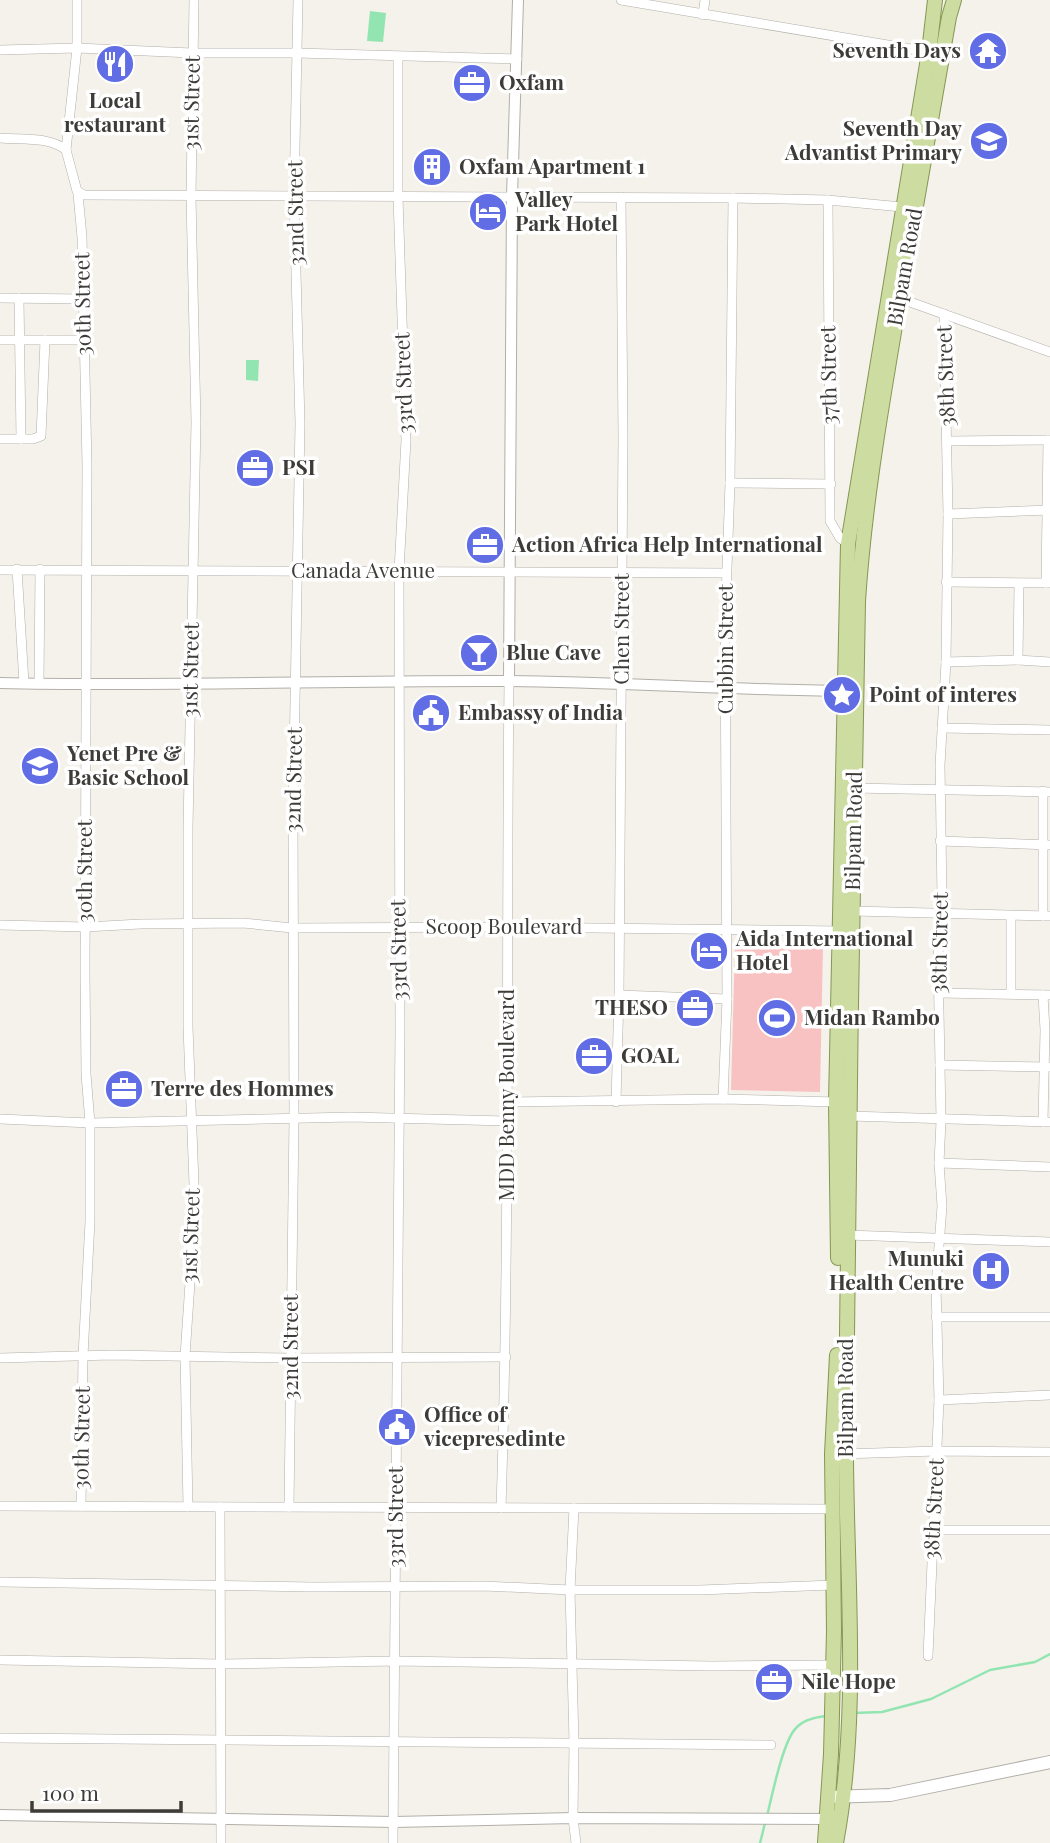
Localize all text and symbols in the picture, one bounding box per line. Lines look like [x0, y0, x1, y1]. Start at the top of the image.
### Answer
temple icon: Seventh Days [967, 30, 1009, 72]
place label: Seventh Days [832, 35, 961, 63]
restaurant icon: Local restaurant [94, 43, 136, 85]
street label: 31st Street [175, 55, 205, 151]
office icon: Oxfam [451, 62, 493, 104]
place label: Oxfam [499, 67, 564, 95]
place label: Local restaurant [64, 85, 166, 137]
place label: Seventh Day Advantist Primary [784, 113, 962, 165]
school or university icon: Seventh Day Advantist Primary [968, 120, 1010, 162]
building icon: Oxfam Apartment 1 [411, 146, 453, 188]
place label: Oxfam Apartment 1 [459, 151, 645, 179]
street label: 32nd Street [279, 159, 309, 266]
place label: Valley Park Hotel [514, 184, 619, 236]
hotel icon: Valley Park Hotel [467, 191, 509, 233]
street label: Bilpam Road [879, 205, 927, 328]
street label: 30th Street [66, 252, 96, 356]
street label: 38th Street [928, 324, 960, 427]
street label: 37th Street [812, 325, 842, 425]
street label: 33rd Street [386, 331, 418, 434]
office icon: PSI [234, 447, 276, 489]
place label: PSI [282, 452, 316, 480]
office icon: Action Africa Help International [464, 524, 506, 566]
place label: Action Africa Help International [511, 529, 823, 557]
street label: Canada Avenue [291, 555, 435, 583]
street label: Chen Street [606, 573, 634, 685]
street label: Cubbin Street [710, 583, 738, 714]
street label: 31st Street [174, 622, 204, 718]
bar icon: Blue Cave [458, 632, 500, 674]
place label: Blue Cave [506, 637, 601, 665]
place icon: Point of interes [821, 674, 863, 716]
place label: Point of interes [869, 679, 1017, 707]
public building icon: Embassy of India [410, 692, 452, 734]
place label: Embassy of India [458, 697, 623, 725]
street label: 32nd Street [277, 726, 307, 833]
place label: Yenet Pre & Basic School [66, 738, 190, 790]
school or university icon: Yenet Pre & Basic School [19, 745, 61, 787]
street label: Bilpam Road [837, 771, 867, 891]
street label: 30th Street [69, 819, 97, 923]
street label: 38th Street [923, 891, 953, 994]
street label: 33rd Street [382, 898, 412, 1001]
street label: Scoop Boulevard [426, 911, 582, 939]
place label: Aida International Hotel [735, 923, 914, 975]
hotel icon: Aida International Hotel [688, 930, 730, 972]
office icon: THESO [674, 987, 716, 1029]
street label: MDD Benny Boulevard [491, 989, 519, 1201]
place label: THESO [595, 992, 668, 1020]
sports icon: Midan Rambo [756, 997, 798, 1039]
place label: Midan Rambo [804, 1002, 940, 1030]
office icon: GOAL [573, 1035, 615, 1077]
place label: GOAL [621, 1040, 679, 1068]
office icon: Terre des Hommes [103, 1068, 145, 1110]
place label: Terre des Hommes [151, 1073, 334, 1101]
street label: 31st Street [173, 1187, 205, 1284]
place label: Munuki Health Centre [829, 1243, 964, 1295]
hospital icon: Munuki Health Centre [970, 1250, 1012, 1292]
street label: 32nd Street [275, 1293, 303, 1400]
street label: Bilpam Road [830, 1338, 858, 1458]
street label: 30th Street [65, 1385, 95, 1490]
place label: Office of vicepresedinte [423, 1399, 565, 1451]
public building icon: Office of vicepresedinte [376, 1406, 418, 1448]
street label: 38th Street [915, 1457, 949, 1560]
street label: 33rd Street [380, 1466, 408, 1568]
office icon: Nile Hope [753, 1661, 795, 1703]
place label: Nile Hope [801, 1666, 896, 1694]
scale bar [32, 1770, 180, 1814]
text: 100 m [42, 1778, 99, 1806]

